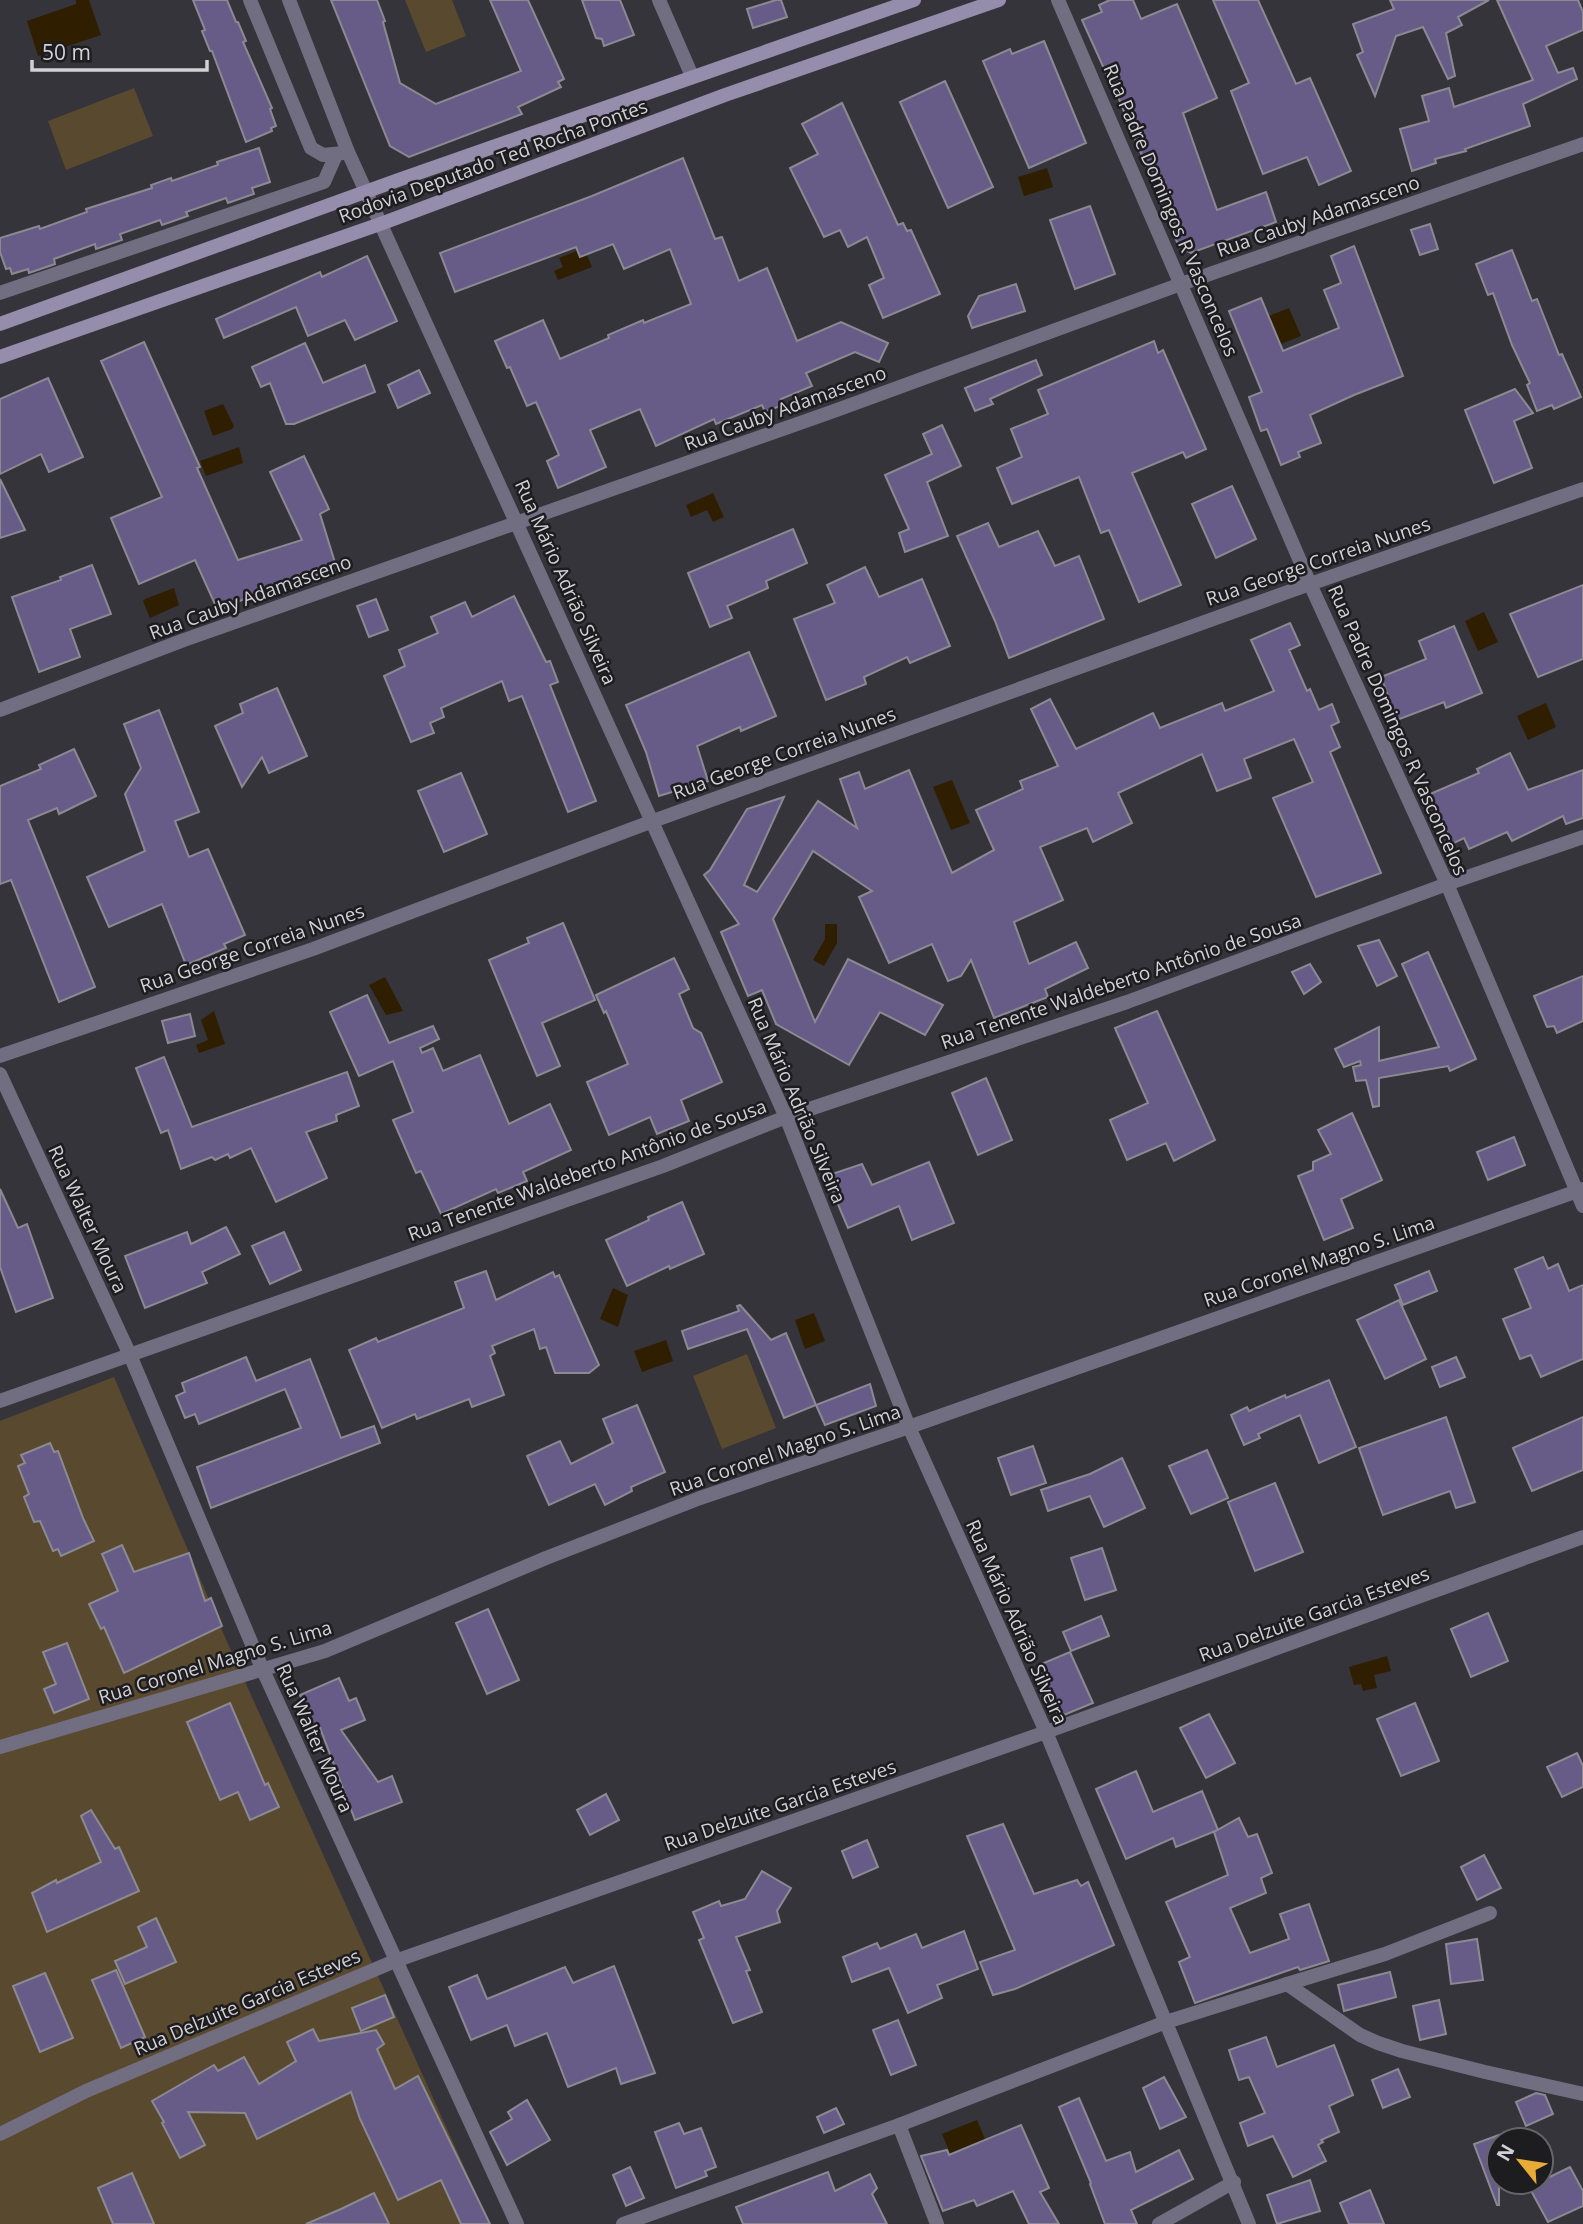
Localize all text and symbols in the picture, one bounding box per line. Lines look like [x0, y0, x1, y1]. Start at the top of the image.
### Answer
scale bar [32, 28, 206, 72]
text: 50 m [42, 38, 91, 66]
street label: Rua Padre Domingos R Vasconcelos [1097, 60, 1245, 360]
street label: Rodovia Deputado Ted Rocha Pontes [335, 93, 651, 229]
street label: Rua Cauby Adamasceno [1213, 169, 1423, 263]
street label: Rua Cauby Adamasceno [680, 359, 890, 457]
street label: Rua Mário Adrião Silveira [509, 475, 623, 689]
street label: Rua George Correia Nunes [1202, 510, 1434, 612]
street label: Rua Cauby Adamasceno [145, 548, 355, 646]
street label: Rua Padre Domingos R Vasconcelos [1322, 581, 1474, 879]
street label: Rua George Correia Nunes [669, 700, 899, 806]
street label: Rua George Correia Nunes [136, 897, 368, 999]
street label: Rua Tenente Waldeberto Antônio de Sousa [937, 907, 1305, 1055]
street label: Rua Mário Adrião Silveira [742, 993, 852, 1207]
street label: Rua Tenente Waldeberto Antônio de Sousa [404, 1093, 770, 1247]
street label: Rua Walter Moura [42, 1141, 134, 1297]
street label: Rua Coronel Magno S. Lima [1200, 1209, 1438, 1313]
street label: Rua Coronel Magno S. Lima [666, 1398, 904, 1502]
street label: Rua Mário Adrião Silveira [960, 1515, 1074, 1729]
street label: Rua Delzuite Garcia Esteves [1195, 1560, 1433, 1668]
street label: Rua Coronel Magno S. Lima [95, 1614, 335, 1710]
street label: Rua Walter Moura [271, 1659, 359, 1817]
street label: Rua Delzuite Garcia Esteves [661, 1753, 899, 1857]
street label: Rua Delzuite Garcia Esteves [130, 1942, 364, 2062]
north arrow [1485, 2126, 1555, 2196]
text: N [1490, 2139, 1520, 2166]

